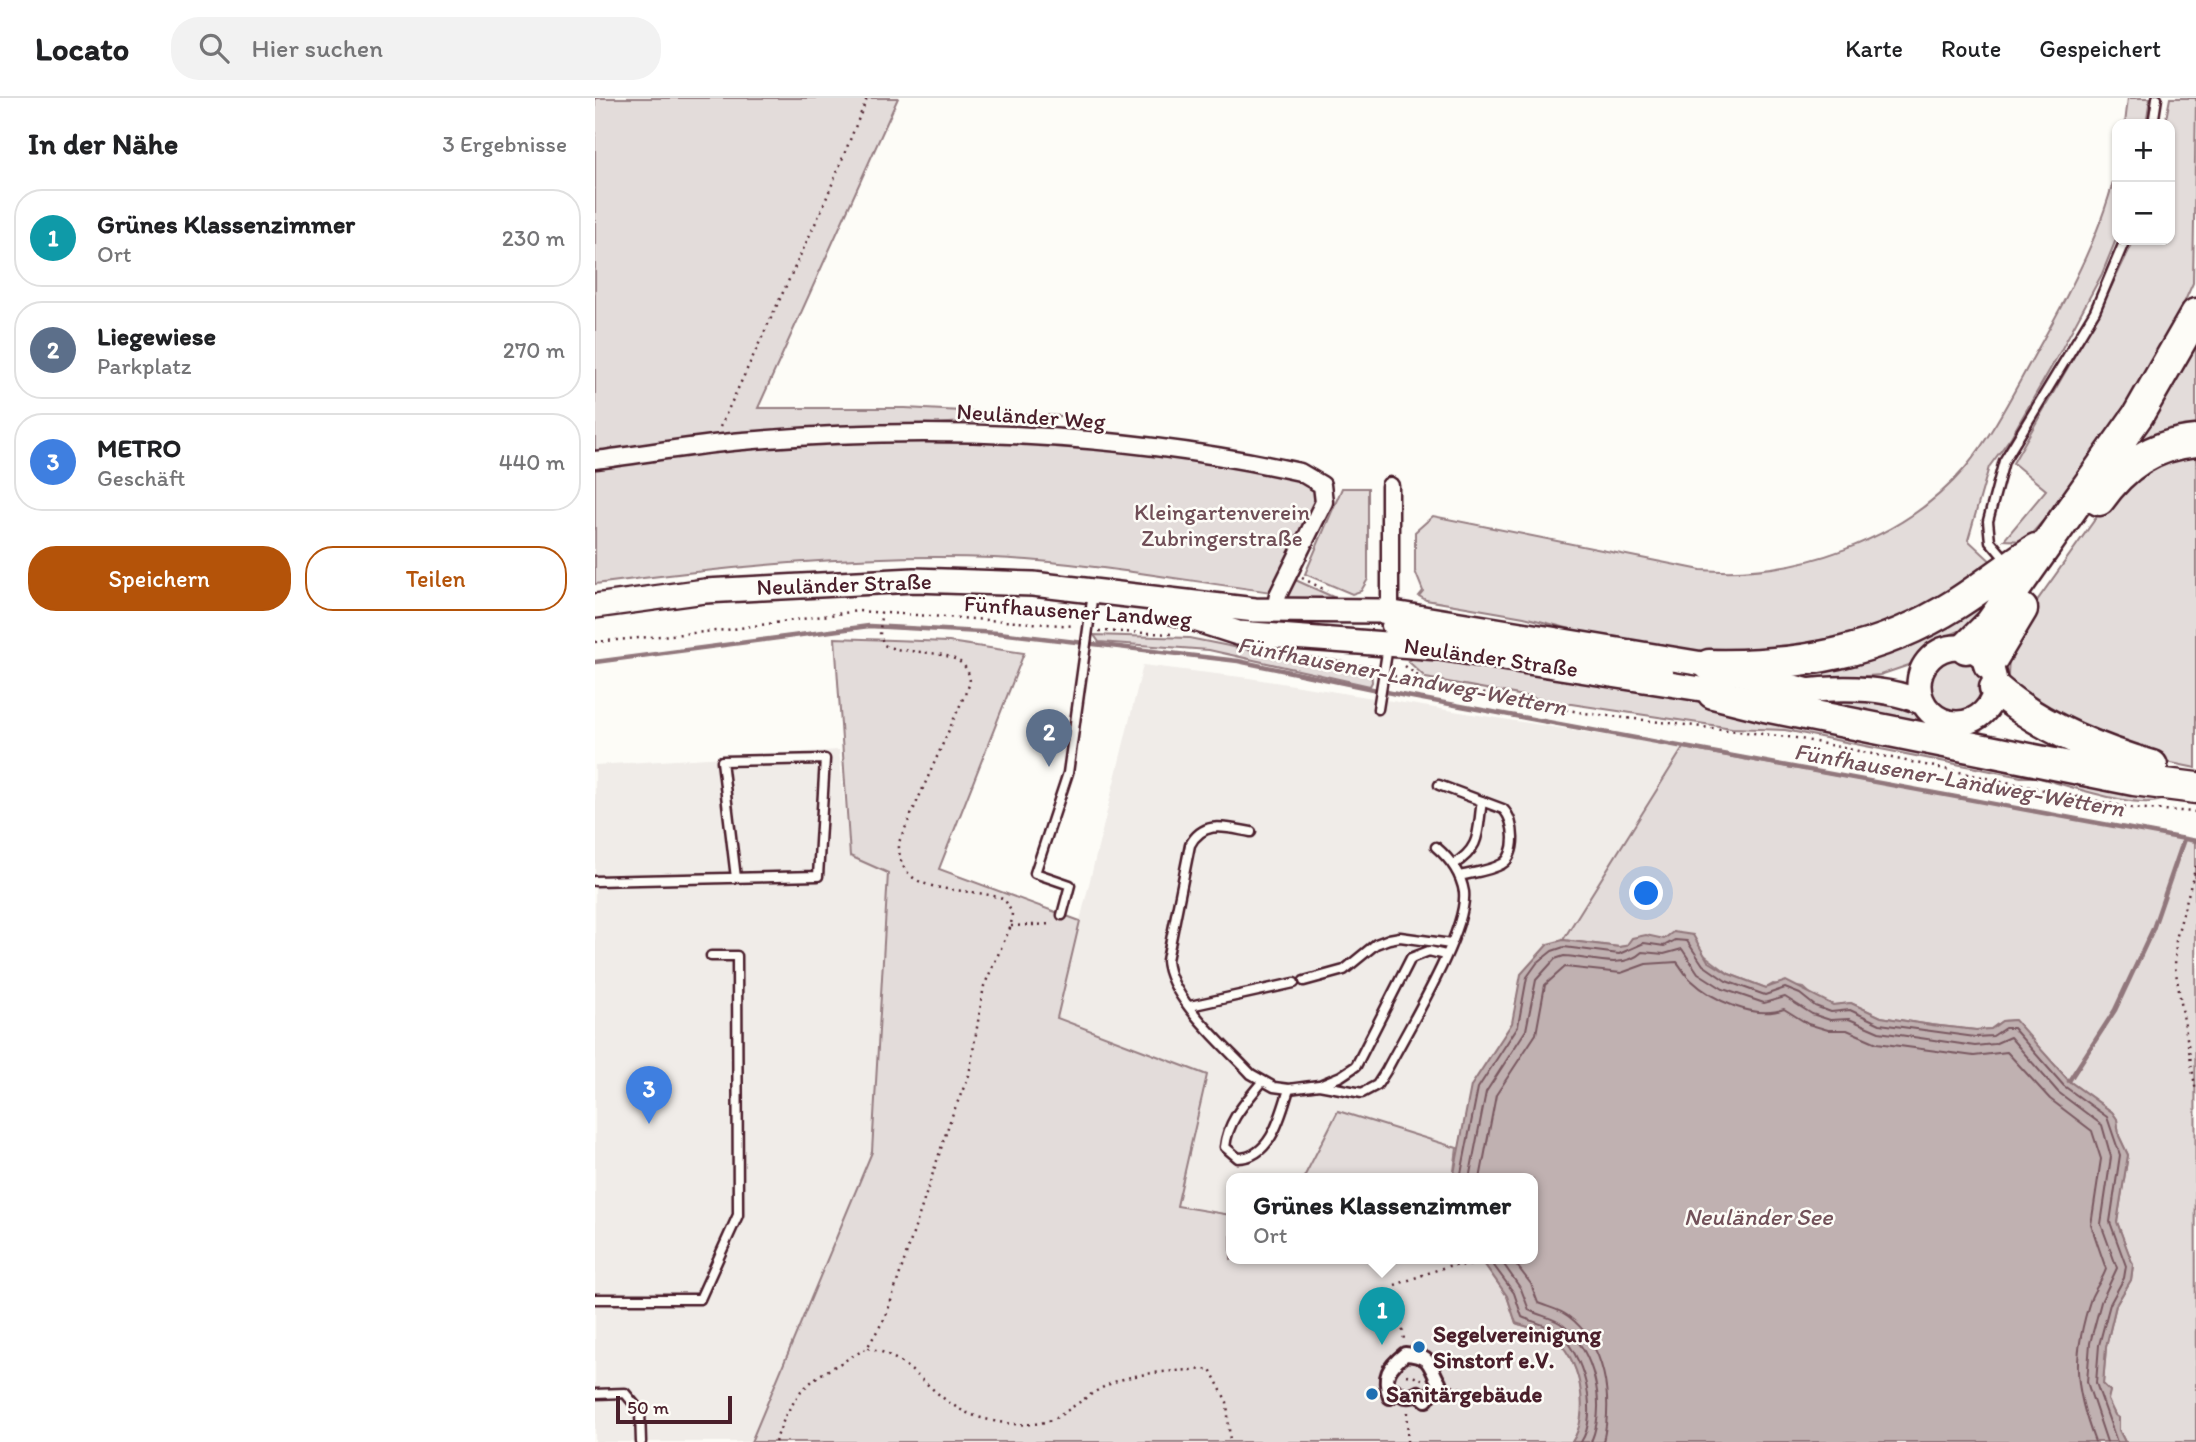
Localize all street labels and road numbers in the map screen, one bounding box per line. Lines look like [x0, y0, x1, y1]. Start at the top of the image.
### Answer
street label: Neuländer Weg [956, 397, 1107, 435]
street label: Neuländer Straße [756, 567, 932, 601]
street label: Fünfhausener Landweg [963, 589, 1193, 633]
street label: Neuländer Straße [1402, 631, 1580, 683]

